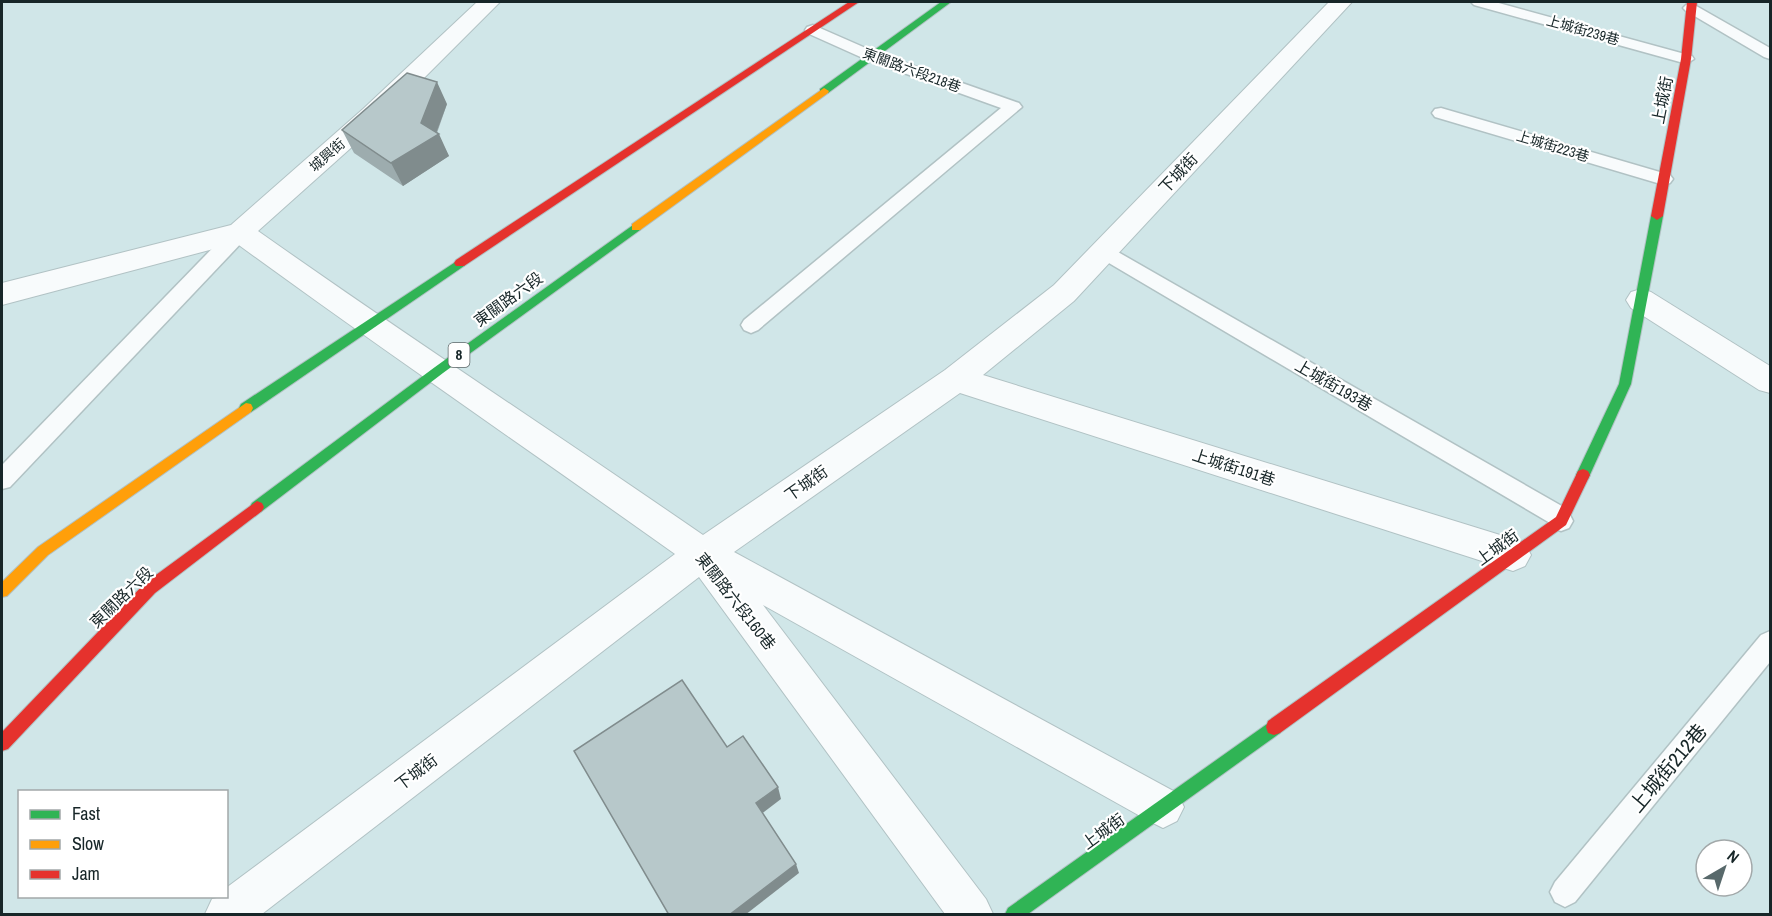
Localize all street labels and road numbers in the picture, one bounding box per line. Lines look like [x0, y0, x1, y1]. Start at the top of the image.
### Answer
street label: 上城街239巷 [1544, 11, 1622, 49]
street label: 東關路六段218巷 [860, 44, 964, 96]
street label: 上城街 [1647, 74, 1677, 126]
street label: 上城街223巷 [1514, 126, 1592, 166]
street label: 城興街 [305, 134, 349, 176]
street label: 下城街 [1154, 148, 1202, 198]
street label: 東關路六段 [469, 267, 547, 331]
road number: 8 [448, 343, 470, 367]
street label: 上城街193巷 [1291, 354, 1377, 416]
street label: 上城街191巷 [1190, 443, 1278, 491]
street label: 下城街 [780, 460, 832, 506]
street label: 上城街 [1471, 524, 1523, 570]
street label: 東關路六段160巷 [691, 548, 781, 654]
street label: 東關路六段 [85, 561, 157, 633]
street label: 上城街212巷 [1623, 718, 1712, 817]
street label: 下城街 [390, 749, 442, 795]
street label: 上城街 [1077, 808, 1129, 854]

